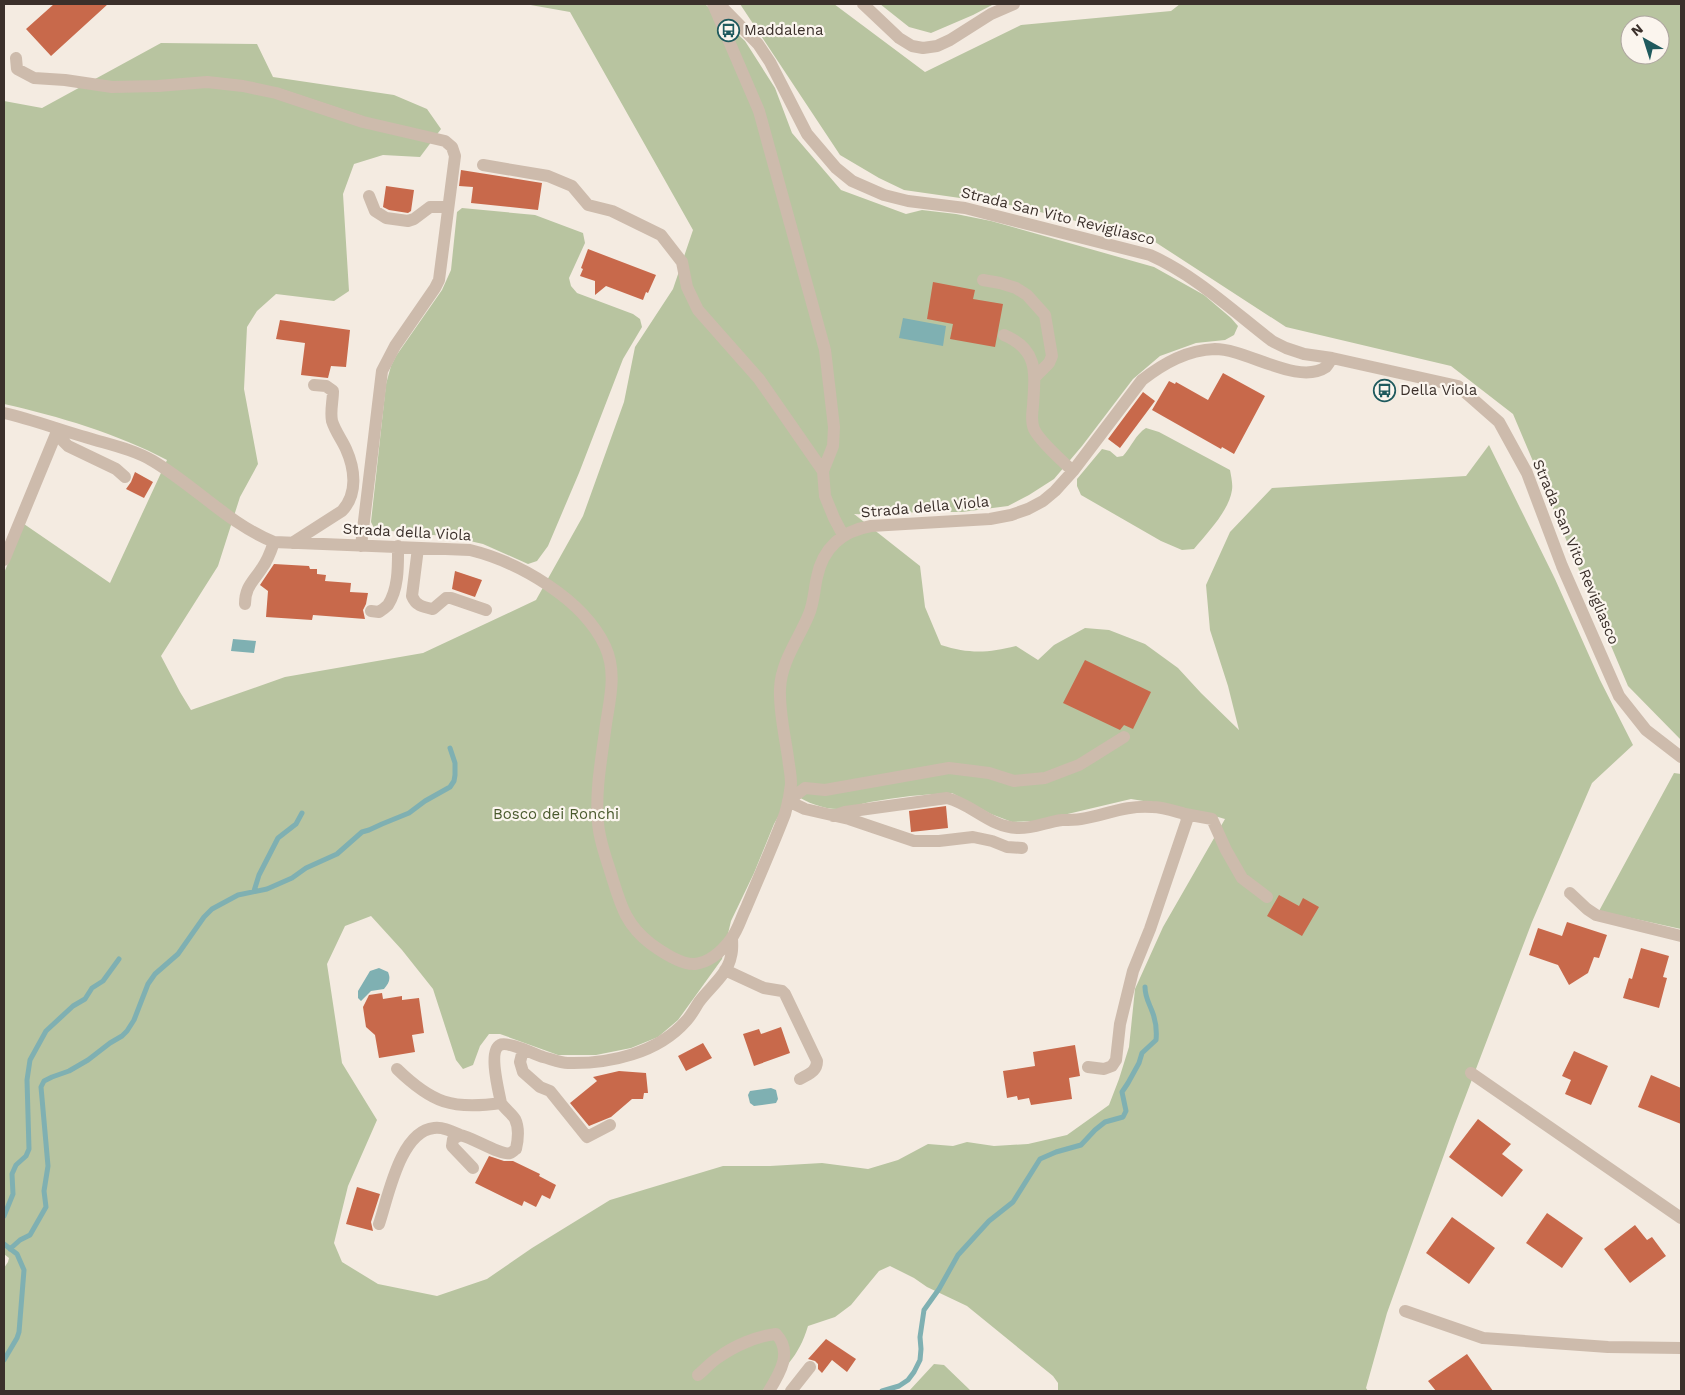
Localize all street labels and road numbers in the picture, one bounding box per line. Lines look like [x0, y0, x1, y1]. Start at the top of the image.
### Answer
street label: Strada San Vito Revigliasco [959, 183, 1157, 249]
street label: Strada San Vito Revigliasco [1529, 457, 1623, 647]
street label: Strada della Viola [860, 492, 990, 522]
street label: Strada della Viola [342, 520, 472, 544]

